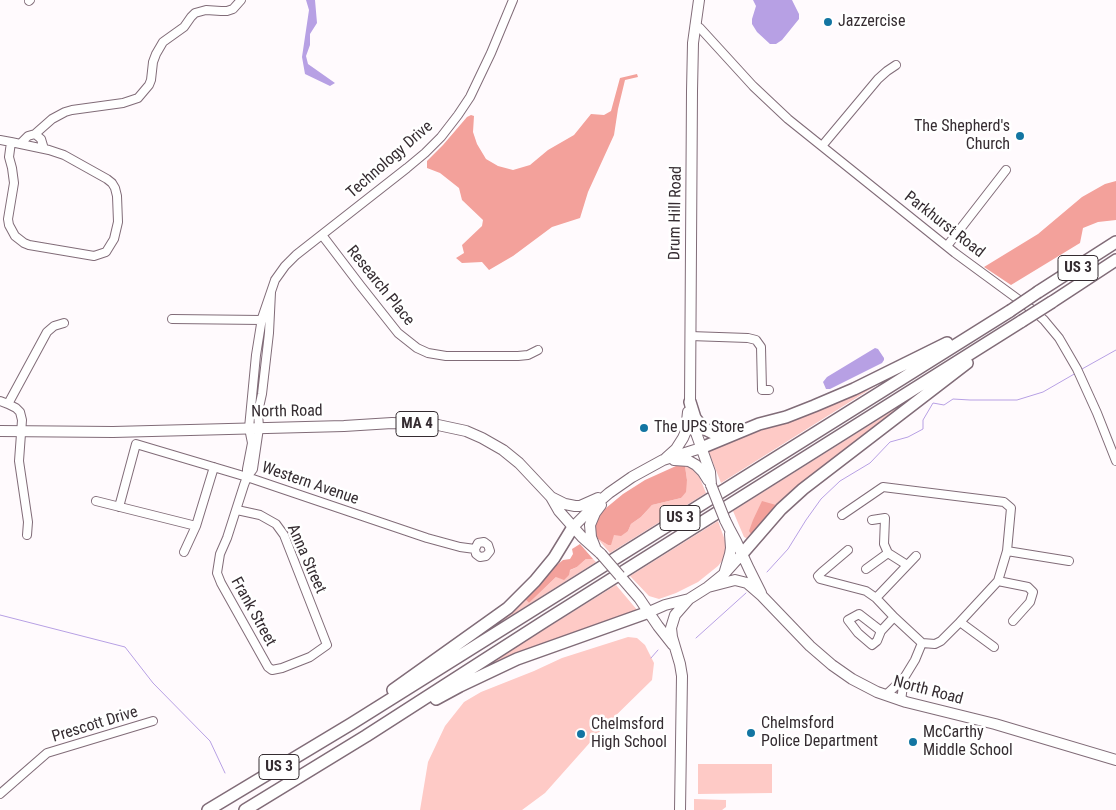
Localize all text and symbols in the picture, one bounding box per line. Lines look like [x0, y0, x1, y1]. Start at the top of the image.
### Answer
place label: Jazzercise [838, 12, 905, 32]
marker: Jazzercise [822, 16, 834, 28]
street label: Technology Drive [343, 117, 437, 203]
place label: The Shepherd's Church [914, 117, 1010, 155]
marker: The Shepherd's Church [1014, 130, 1026, 142]
street label: Drum Hill Road [666, 166, 686, 260]
street label: Parkhurst Road [900, 188, 988, 262]
street label: Research Place [342, 242, 418, 330]
road number: US 3 [1058, 256, 1098, 280]
street label: North Road [251, 402, 323, 422]
road number: MA 4 [396, 412, 438, 436]
place label: The UPS Store [654, 418, 744, 438]
marker: The UPS Store [638, 422, 650, 434]
street label: Western Avenue [259, 458, 361, 510]
road number: US 3 [660, 506, 700, 530]
street label: Anna Street [282, 521, 330, 597]
street label: Frank Street [226, 574, 280, 650]
street label: North Road [891, 672, 965, 710]
street label: Prescott Drive [50, 703, 140, 747]
place label: Chelmsford Police Department [761, 714, 878, 752]
place label: Chelmsford High School [591, 715, 667, 753]
place label: McCarthy Middle School [923, 723, 1013, 761]
marker: Chelmsford Police Department [745, 727, 757, 739]
marker: Chelmsford High School [575, 728, 587, 740]
marker: McCarthy Middle School [907, 736, 919, 748]
road number: US 3 [259, 754, 299, 780]

